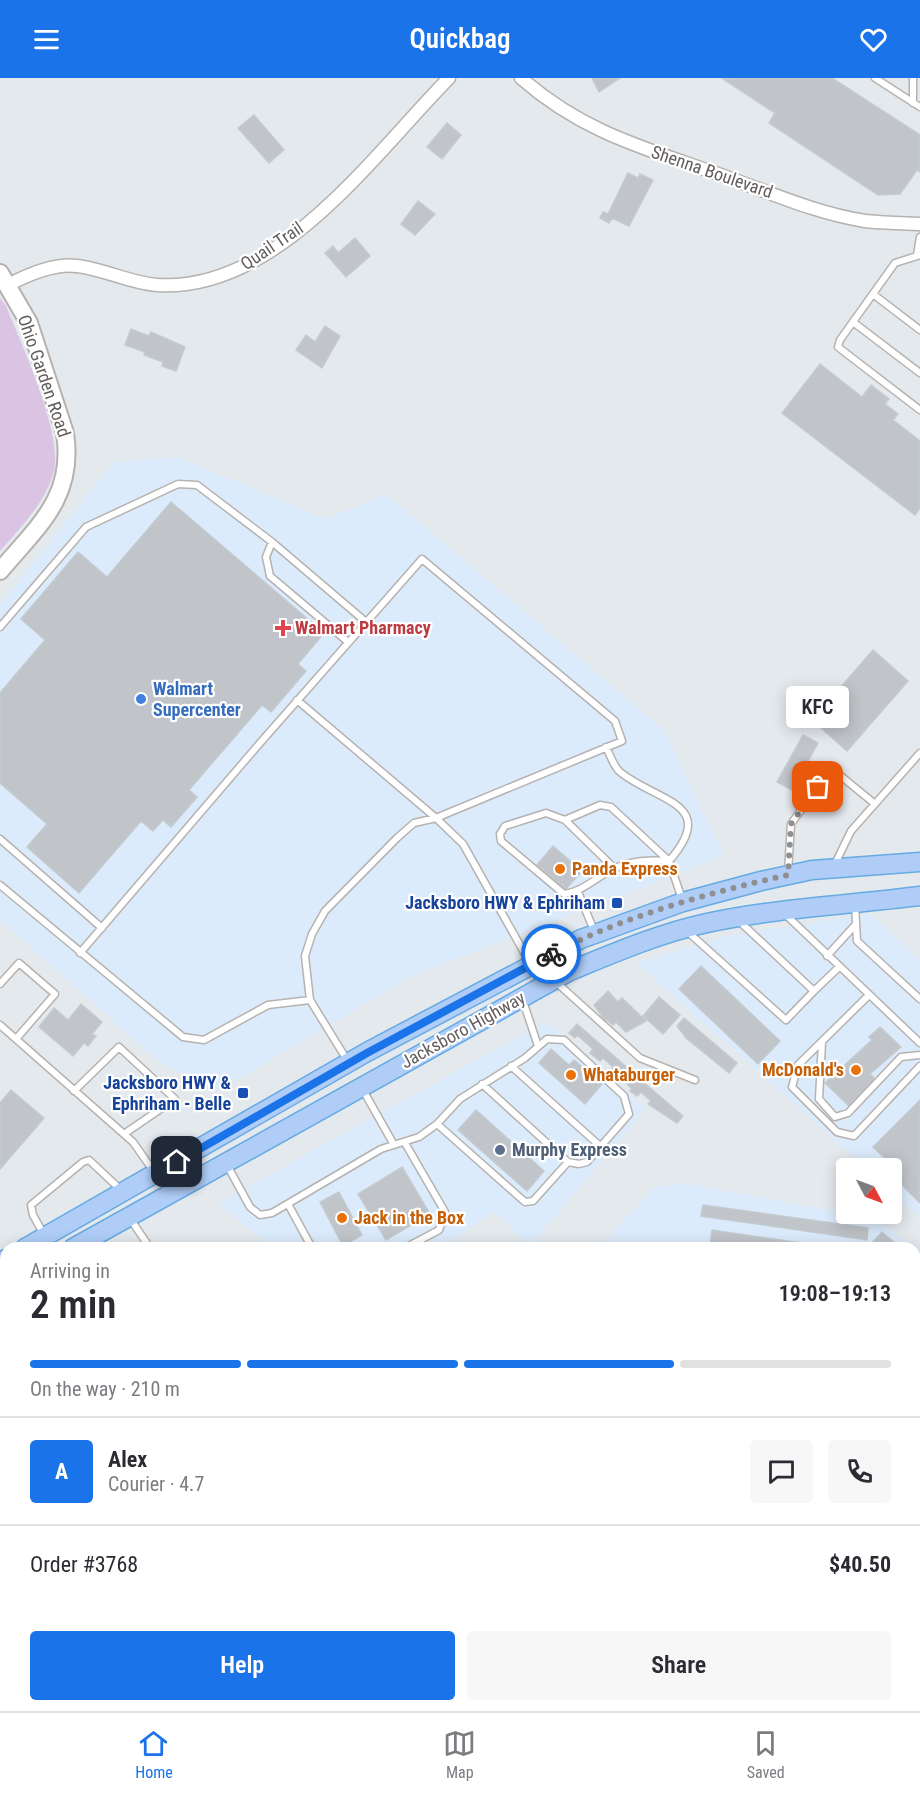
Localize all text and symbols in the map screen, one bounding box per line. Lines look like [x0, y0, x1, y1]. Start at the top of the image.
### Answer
icon: menu [30, 23, 63, 56]
text: Quickbag [410, 23, 511, 55]
icon: heart [857, 23, 890, 56]
street label: Shenna Boulevard [649, 141, 776, 202]
street label: Quail Trail [236, 217, 307, 274]
street label: Ohio Garden Road [14, 312, 75, 440]
place label: Walmart Pharmacy [295, 617, 431, 638]
marker: Walmart Pharmacy [276, 621, 290, 635]
place label: Walmart Supercenter [153, 678, 241, 720]
callout: KFC [786, 685, 850, 727]
marker: Walmart Supercenter [134, 692, 148, 706]
text: KFC [802, 695, 833, 719]
pin [792, 761, 843, 812]
icon: bag [801, 770, 834, 803]
place label: Panda Express [572, 858, 678, 879]
marker: Panda Express [553, 862, 567, 876]
place label: Jacksboro HWY & Ephriham [405, 892, 605, 913]
marker: Jacksboro HWY & Ephriham [610, 896, 624, 910]
courier [521, 924, 581, 984]
icon: bike [535, 938, 568, 971]
street label: Jacksboro Highway [397, 986, 529, 1072]
place label: McDonald's [762, 1059, 844, 1080]
marker: McDonald's [849, 1063, 863, 1077]
place label: Whataburger [583, 1064, 675, 1085]
marker: Whataburger [564, 1068, 578, 1082]
place label: Jacksboro HWY & Ephriham - Belle [103, 1072, 232, 1114]
marker: Jacksboro HWY & Ephriham - Belle [236, 1086, 250, 1100]
pin [151, 1136, 202, 1187]
place label: Murphy Express [512, 1139, 627, 1160]
marker: Murphy Express [493, 1143, 507, 1157]
icon: home [160, 1145, 193, 1178]
north arrow [836, 1158, 902, 1224]
map controls [836, 1158, 902, 1224]
place label: Jack in the Box [354, 1207, 464, 1228]
marker: Jack in the Box [335, 1211, 349, 1225]
text: Arriving in [30, 1259, 110, 1283]
text: 19:08–19:13 [779, 1281, 891, 1306]
text: 2 min [30, 1282, 116, 1328]
text: On the way · 210 m [30, 1377, 180, 1401]
button: chat [750, 1440, 813, 1503]
button: phone [828, 1440, 891, 1503]
text: Alex [108, 1447, 147, 1472]
text: A [55, 1459, 68, 1484]
text: Courier · 4.7 [108, 1472, 204, 1496]
text: Order #3768 [30, 1552, 138, 1577]
text: $40.50 [829, 1552, 891, 1577]
button: Help [30, 1631, 455, 1700]
button: Share [467, 1631, 891, 1700]
tab: Home [135, 1727, 173, 1782]
tab: Map [443, 1727, 476, 1782]
tab: Saved [747, 1727, 785, 1782]

